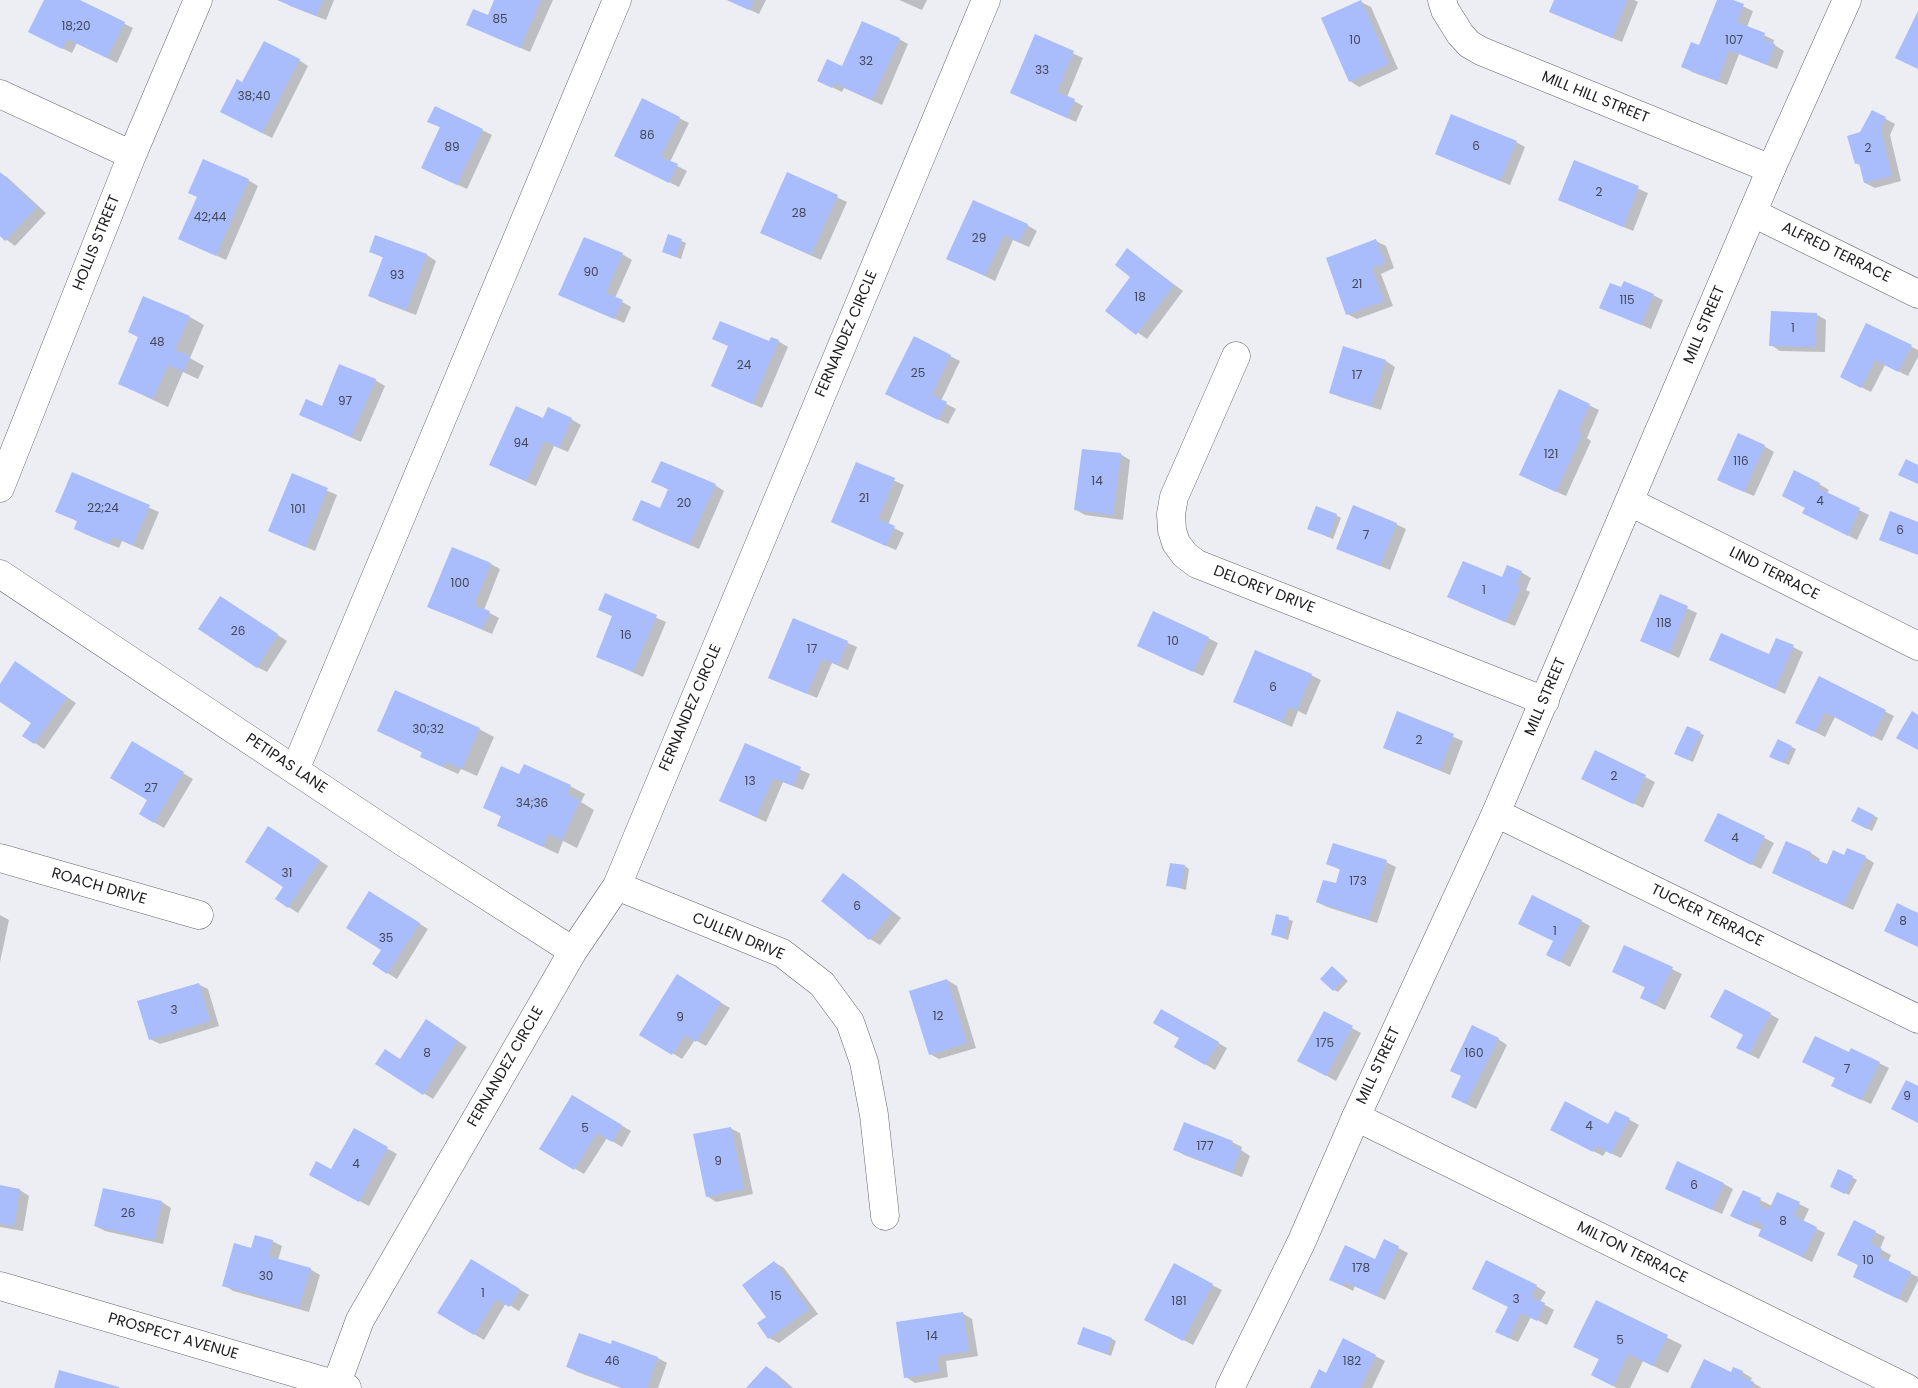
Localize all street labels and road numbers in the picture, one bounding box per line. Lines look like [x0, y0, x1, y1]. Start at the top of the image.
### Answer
street label: MILL HILL STREET [1539, 68, 1651, 128]
street label: HOLLIS STREET [70, 193, 124, 293]
street label: ALFRED TERRACE [1779, 219, 1893, 287]
street label: FERNANDEZ CIRCLE [812, 268, 882, 400]
street label: MILL STREET [1680, 283, 1730, 367]
street label: LIND TERRACE [1726, 544, 1822, 604]
street label: DELOREY DRIVE [1211, 562, 1317, 618]
street label: FERNANDEZ CIRCLE [656, 642, 726, 774]
street label: MILL STREET [1521, 655, 1571, 739]
street label: PETIPAS LANE [242, 730, 330, 798]
street label: ROACH DRIVE [49, 865, 149, 909]
street label: TUCKER TERRACE [1648, 881, 1766, 951]
street label: CULLEN DRIVE [689, 910, 787, 964]
street label: FERNANDEZ CIRCLE [464, 1004, 548, 1130]
street label: MILL STREET [1353, 1025, 1405, 1107]
street label: MILTON TERRACE [1574, 1218, 1690, 1288]
street label: PROSPECT AVENUE [106, 1310, 240, 1364]

